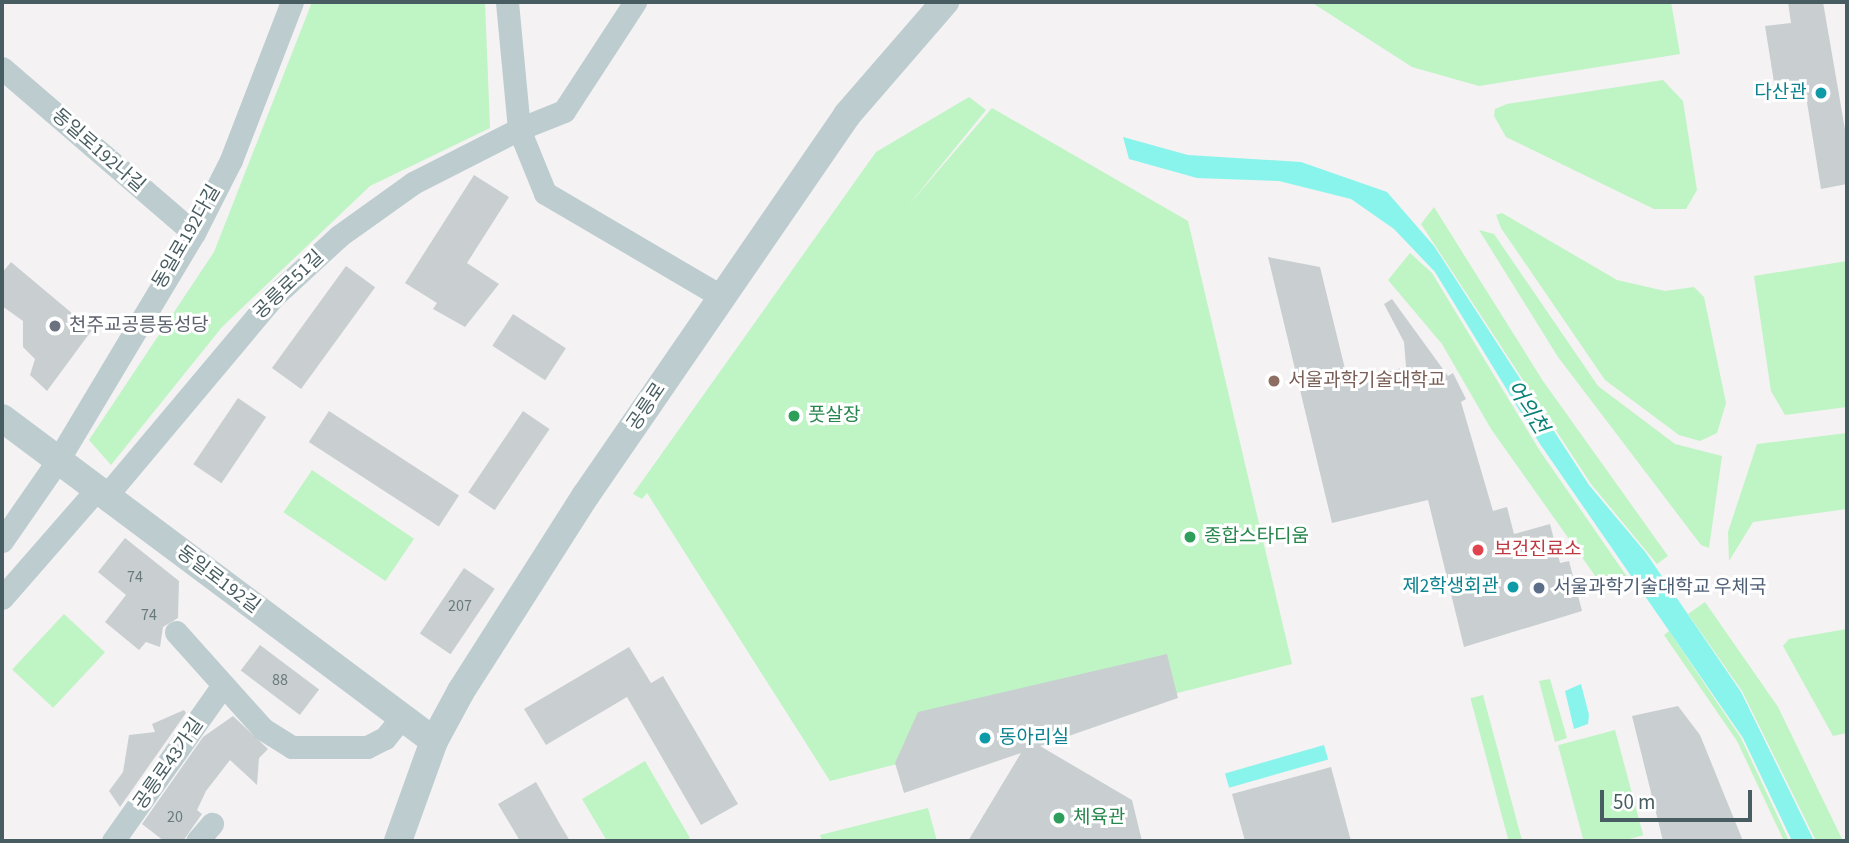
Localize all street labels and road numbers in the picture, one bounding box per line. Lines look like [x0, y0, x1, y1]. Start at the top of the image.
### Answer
street label: 동일로192나길 [47, 104, 149, 198]
street label: 동일로192다길 [148, 181, 226, 293]
street label: 공릉로51길 [249, 246, 329, 324]
street label: 공릉로 [623, 379, 671, 435]
street label: 동일로192길 [172, 541, 264, 619]
street label: 공릉로43가길 [129, 714, 209, 814]

